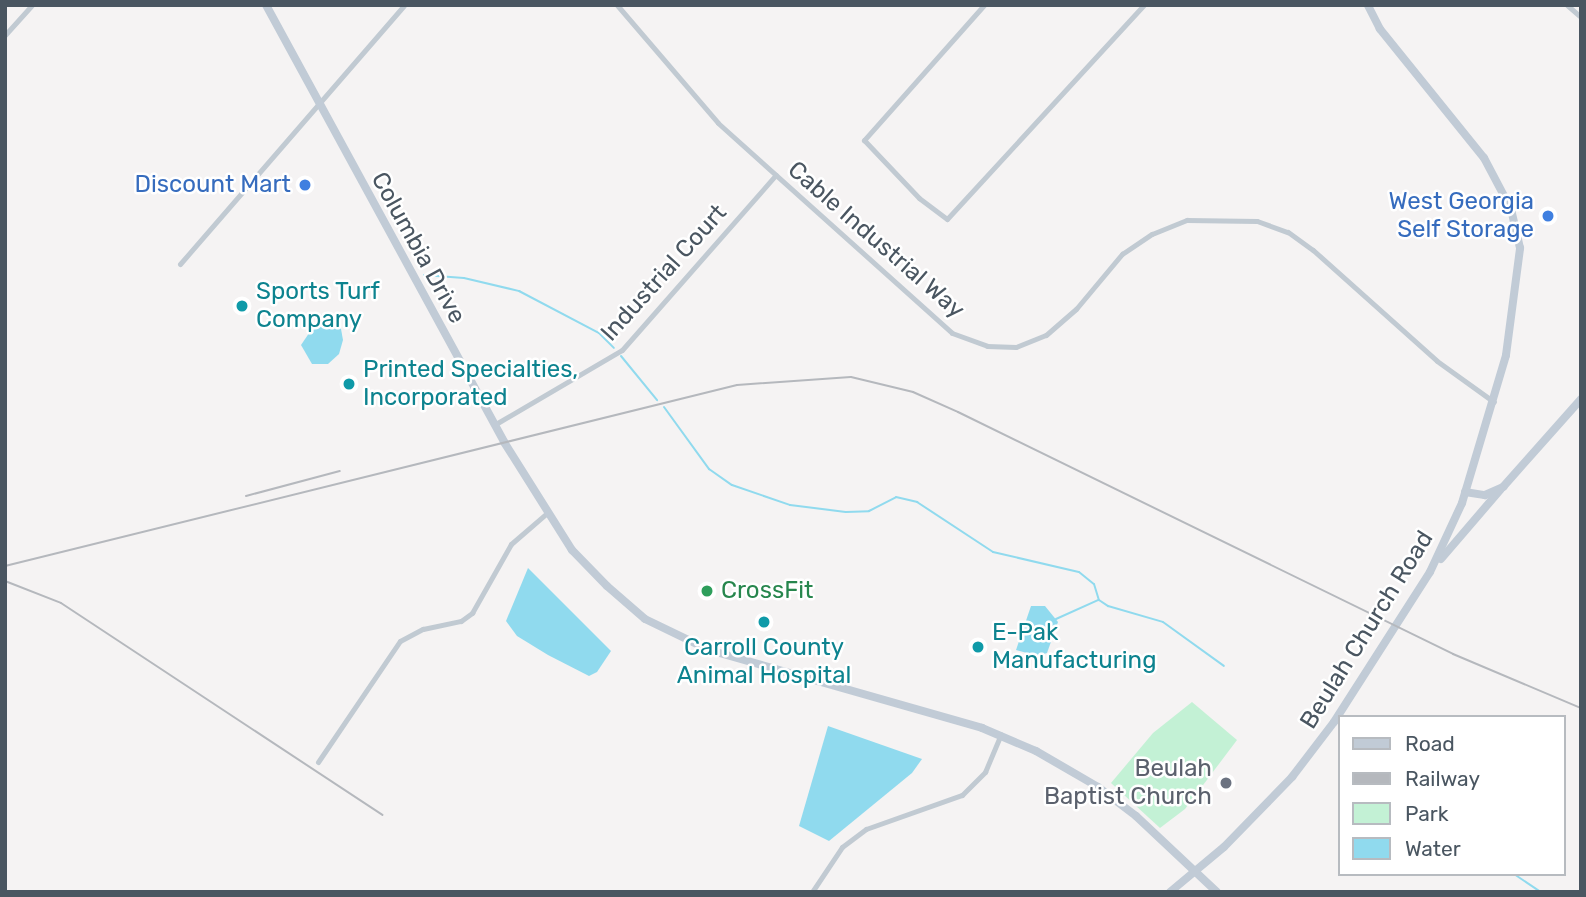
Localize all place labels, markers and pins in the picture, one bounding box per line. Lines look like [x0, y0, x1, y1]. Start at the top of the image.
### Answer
place label: Discount Mart [135, 171, 291, 199]
marker: Discount Mart [297, 177, 313, 193]
place label: West Georgia Self Storage [1389, 188, 1534, 244]
marker: West Georgia Self Storage [1540, 208, 1556, 224]
place label: Sports Turf Company [256, 278, 380, 334]
marker: Sports Turf Company [234, 298, 250, 314]
place label: Printed Specialties, Incorporated [363, 356, 578, 412]
marker: Printed Specialties, Incorporated [341, 376, 357, 392]
place label: CrossFit [721, 577, 813, 605]
marker: CrossFit [699, 583, 715, 599]
marker: Carroll County Animal Hospital [756, 614, 772, 630]
place label: E-Pak Manufacturing [992, 619, 1156, 675]
place label: Carroll County Animal Hospital [677, 634, 851, 690]
marker: E-Pak Manufacturing [970, 639, 986, 655]
place label: Beulah Baptist Church [1044, 755, 1212, 811]
marker: Beulah Baptist Church [1218, 775, 1234, 791]

